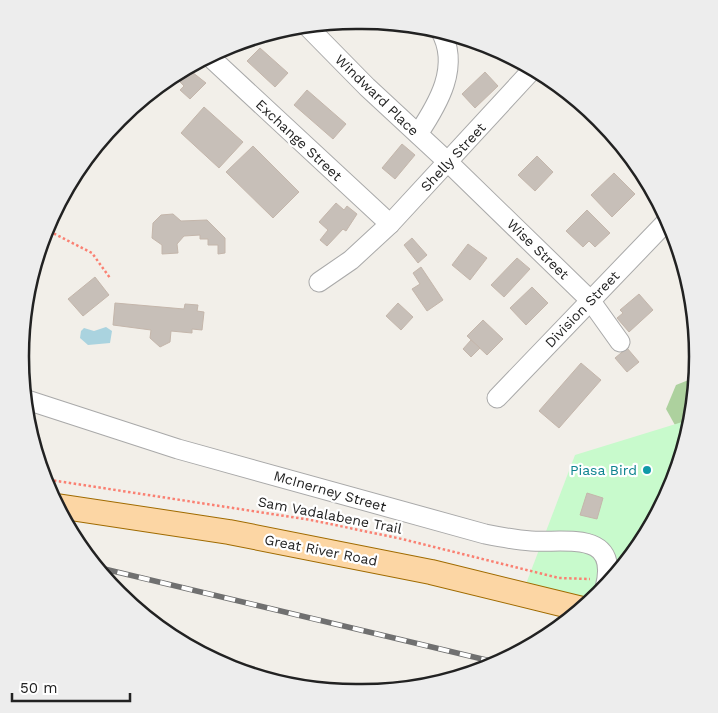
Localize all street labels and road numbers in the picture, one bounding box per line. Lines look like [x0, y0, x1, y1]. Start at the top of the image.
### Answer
street label: Windward Place [332, 51, 422, 139]
street label: Exchange Street [253, 96, 345, 184]
street label: Shelly Street [417, 119, 489, 195]
street label: Wise Street [504, 216, 572, 282]
street label: Division Street [542, 267, 623, 350]
street label: McInerney Street [272, 467, 388, 515]
street label: Sam Vadalabene Trail [257, 493, 404, 537]
street label: Great River Road [263, 531, 379, 569]

